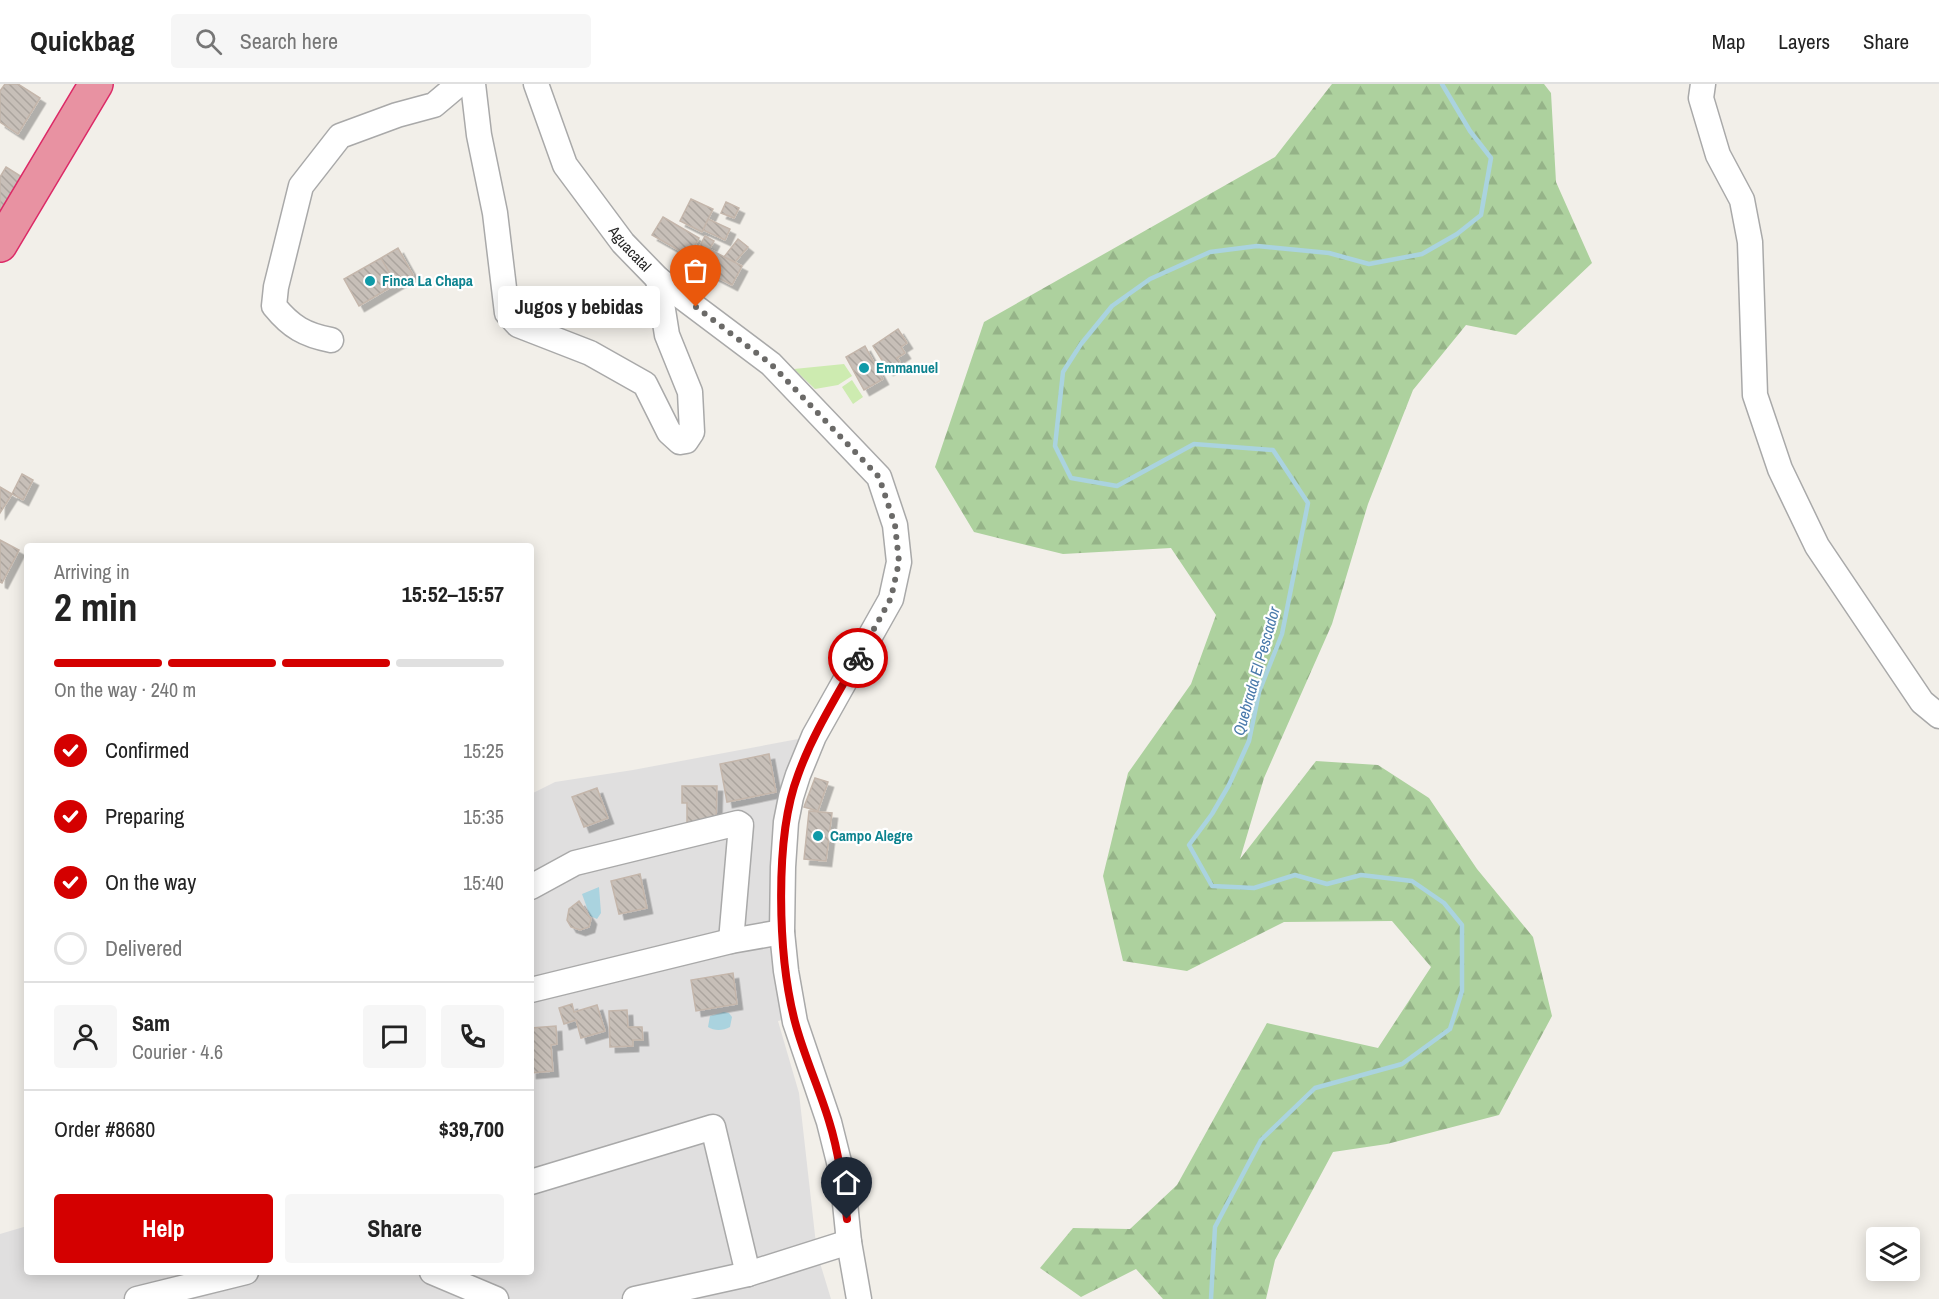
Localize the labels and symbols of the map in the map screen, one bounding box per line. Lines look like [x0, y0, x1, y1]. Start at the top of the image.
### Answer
street label: Aguacatal [603, 221, 656, 276]
pin [670, 245, 721, 307]
place label: Finca La Chapa [382, 270, 473, 291]
marker: Finca La Chapa [363, 274, 377, 288]
callout: Jugos y bebidas [498, 286, 660, 328]
place label: Emmanuel [876, 357, 938, 378]
marker: Emmanuel [857, 361, 871, 375]
water label: Quebrada El Pescador [1227, 604, 1285, 738]
courier [828, 628, 888, 688]
place label: Campo Alegre [830, 825, 913, 846]
marker: Campo Alegre [811, 829, 825, 843]
pin [821, 1157, 872, 1219]

